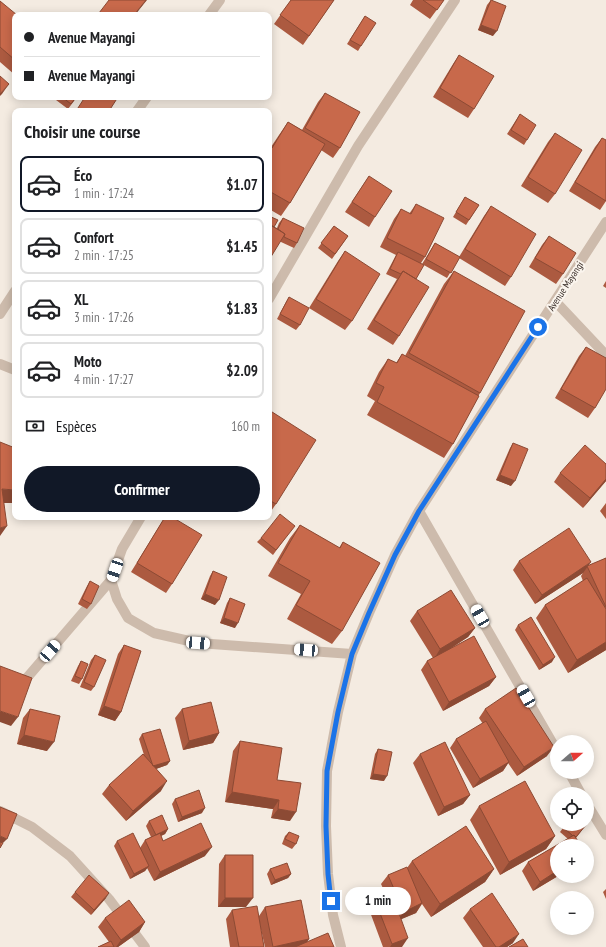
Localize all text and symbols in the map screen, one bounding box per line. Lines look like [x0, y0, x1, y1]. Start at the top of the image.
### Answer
text: Avenue Mayangi [48, 28, 135, 47]
text: Avenue Mayangi [48, 66, 135, 85]
text: Choisir une course [24, 120, 141, 143]
icon: car [26, 166, 62, 202]
text: Éco [74, 166, 92, 185]
text: $1.07 [226, 175, 258, 194]
text: 1 min · 17:24 [74, 185, 134, 202]
icon: car [26, 228, 62, 264]
text: Confort [74, 228, 114, 247]
text: $1.45 [226, 237, 258, 256]
text: 2 min · 17:25 [74, 247, 134, 264]
street label: Avenue Mayangi [545, 259, 586, 313]
icon: car [26, 290, 62, 326]
text: XL [74, 290, 88, 309]
text: $1.83 [226, 299, 258, 318]
text: 3 min · 17:26 [74, 309, 134, 326]
route start [529, 318, 547, 336]
icon: car [26, 352, 62, 388]
text: Moto [74, 352, 102, 371]
text: $2.09 [226, 361, 258, 380]
text: 4 min · 17:27 [74, 371, 134, 388]
icon: cash [24, 415, 46, 437]
text: Espèces [56, 417, 96, 436]
text: 160 m [231, 418, 260, 435]
button: Confirmer [24, 466, 260, 512]
car [105, 557, 125, 583]
car [469, 603, 491, 629]
car [186, 636, 210, 650]
car [38, 638, 62, 664]
car [294, 643, 318, 657]
car [515, 683, 537, 709]
north arrow [550, 735, 594, 779]
map controls [550, 735, 594, 935]
button: locate [550, 787, 594, 831]
button: + [550, 839, 594, 883]
callout: 1 min [345, 887, 411, 915]
button: − [550, 891, 594, 935]
route end [322, 892, 340, 910]
text: 1 min [365, 892, 391, 909]

